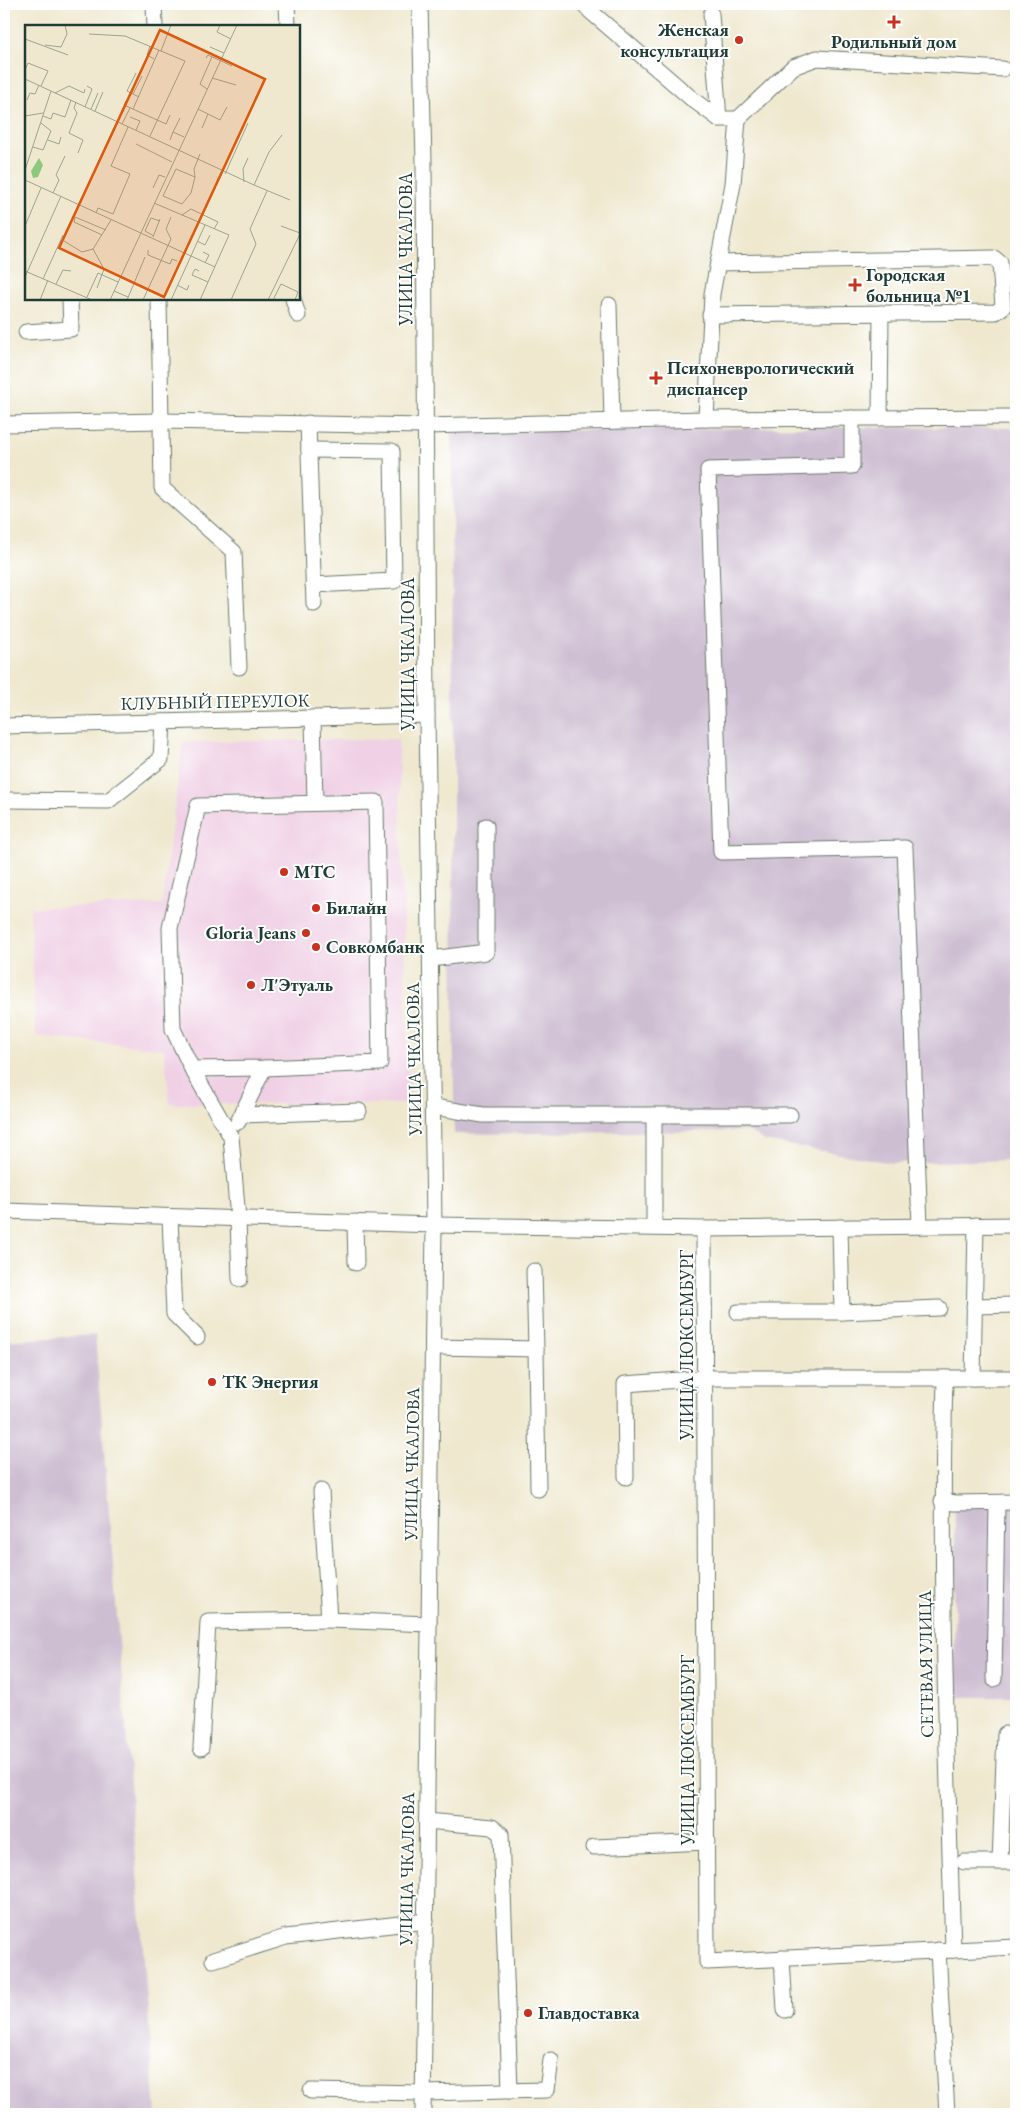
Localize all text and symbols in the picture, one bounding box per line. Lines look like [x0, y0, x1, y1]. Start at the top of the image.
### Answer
marker: Родильный дом [887, 15, 901, 29]
place label: Женская консультация [620, 18, 729, 62]
inset map [25, 25, 300, 300]
place label: Родильный дом [831, 30, 957, 53]
marker: Женская консультация [733, 34, 745, 46]
street label: УЛИЦА ЧКАЛОВА [394, 172, 417, 327]
place label: Городская больница №1 [866, 263, 971, 307]
marker: Городская больница №1 [848, 278, 862, 292]
place label: Психоневрологический диспансер [667, 356, 855, 400]
marker: Психоневрологический диспансер [649, 371, 663, 385]
street label: УЛИЦА ЧКАЛОВА [396, 577, 419, 732]
street label: КЛУБНЫЙ ПЕРЕУЛОК [120, 688, 310, 715]
place label: МТС [294, 860, 335, 883]
marker: МТС [278, 866, 290, 878]
place label: Билайн [326, 896, 387, 919]
marker: Билайн [310, 902, 322, 914]
place label: Gloria Jeans [206, 921, 296, 944]
marker: Gloria Jeans [300, 927, 312, 939]
place label: Совкомбанк [326, 935, 425, 958]
marker: Совкомбанк [310, 941, 322, 953]
place label: Л'Этуаль [261, 973, 333, 996]
marker: Л'Этуаль [245, 979, 257, 991]
street label: УЛИЦА ЧКАЛОВА [401, 981, 426, 1137]
street label: УЛИЦА ЛЮКСЕМБУРГ [675, 1249, 698, 1441]
place label: ТК Энергия [222, 1370, 319, 1393]
marker: ТК Энергия [206, 1376, 218, 1388]
street label: УЛИЦА ЧКАЛОВА [399, 1386, 424, 1542]
street label: СЕТЕВАЯ УЛИЦА [913, 1589, 938, 1738]
street label: УЛИЦА ЛЮКСЕМБУРГ [676, 1654, 699, 1846]
street label: УЛИЦА ЧКАЛОВА [394, 1791, 419, 1947]
place label: Главдоставка [538, 2001, 640, 2024]
marker: Главдоставка [522, 2007, 534, 2019]

